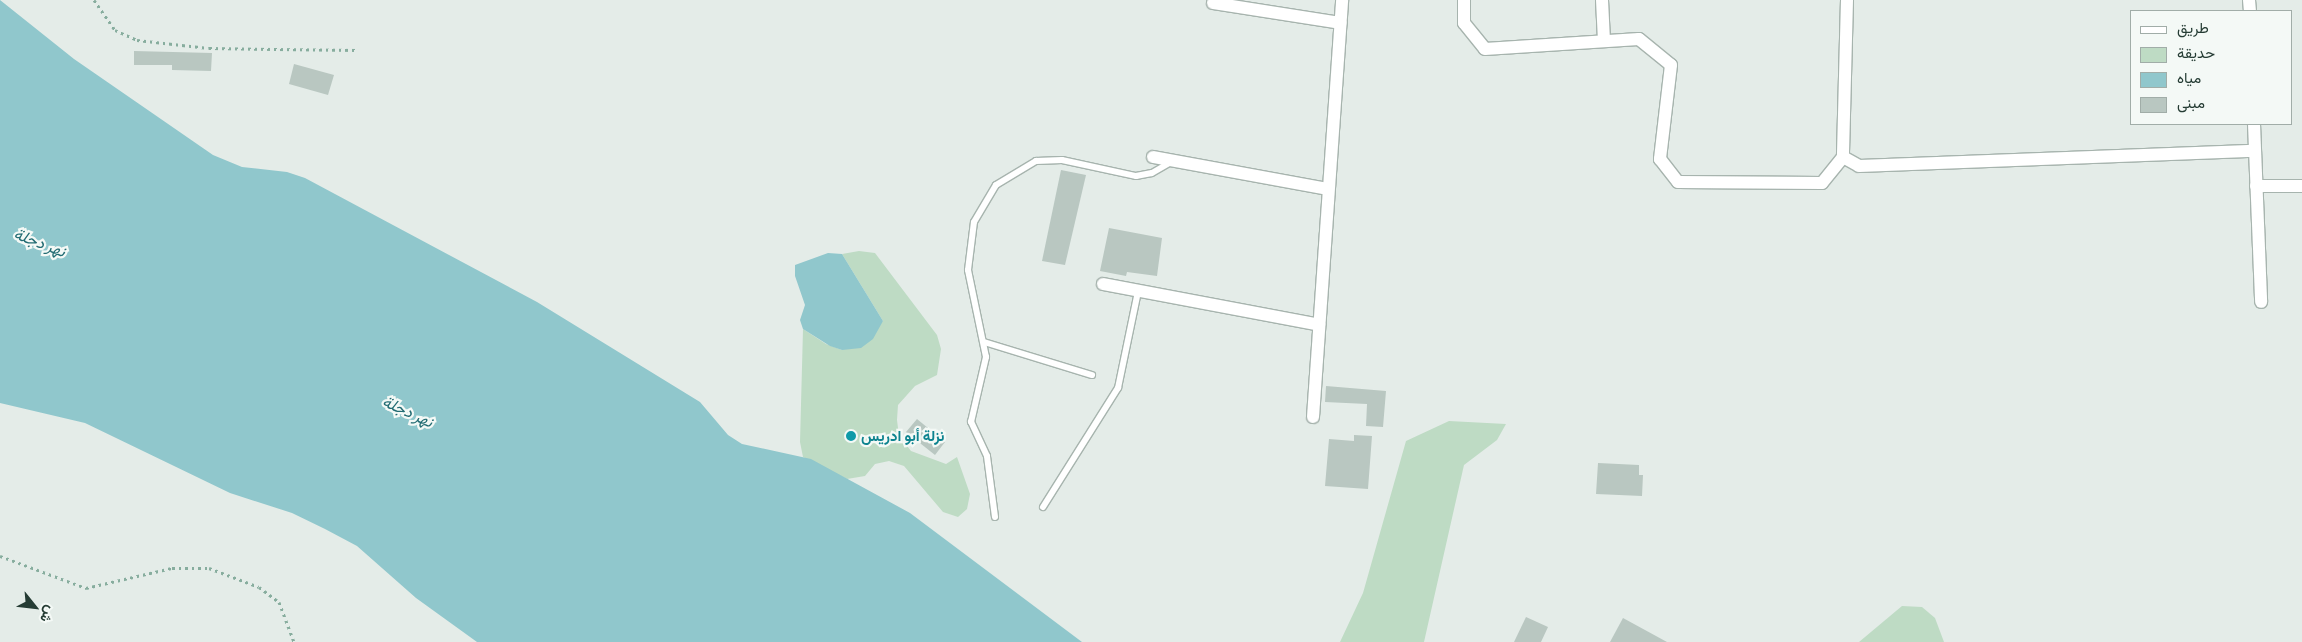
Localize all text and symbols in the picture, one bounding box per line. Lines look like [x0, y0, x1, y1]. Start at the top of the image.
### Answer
legend [2130, 10, 2292, 125]
text: طريق [2177, 18, 2209, 37]
text: حديقة [2177, 43, 2215, 62]
text: مياه [2177, 68, 2201, 87]
text: مبنى [2177, 93, 2205, 112]
water label: نهر دجلة [11, 223, 69, 261]
water label: نهر دجلة [380, 391, 436, 431]
place label: نزلة أبو ادريس [861, 427, 945, 445]
marker: نزلة أبو ادريس [845, 430, 857, 442]
north arrow [10, 582, 60, 632]
text: ش [36, 603, 60, 626]

